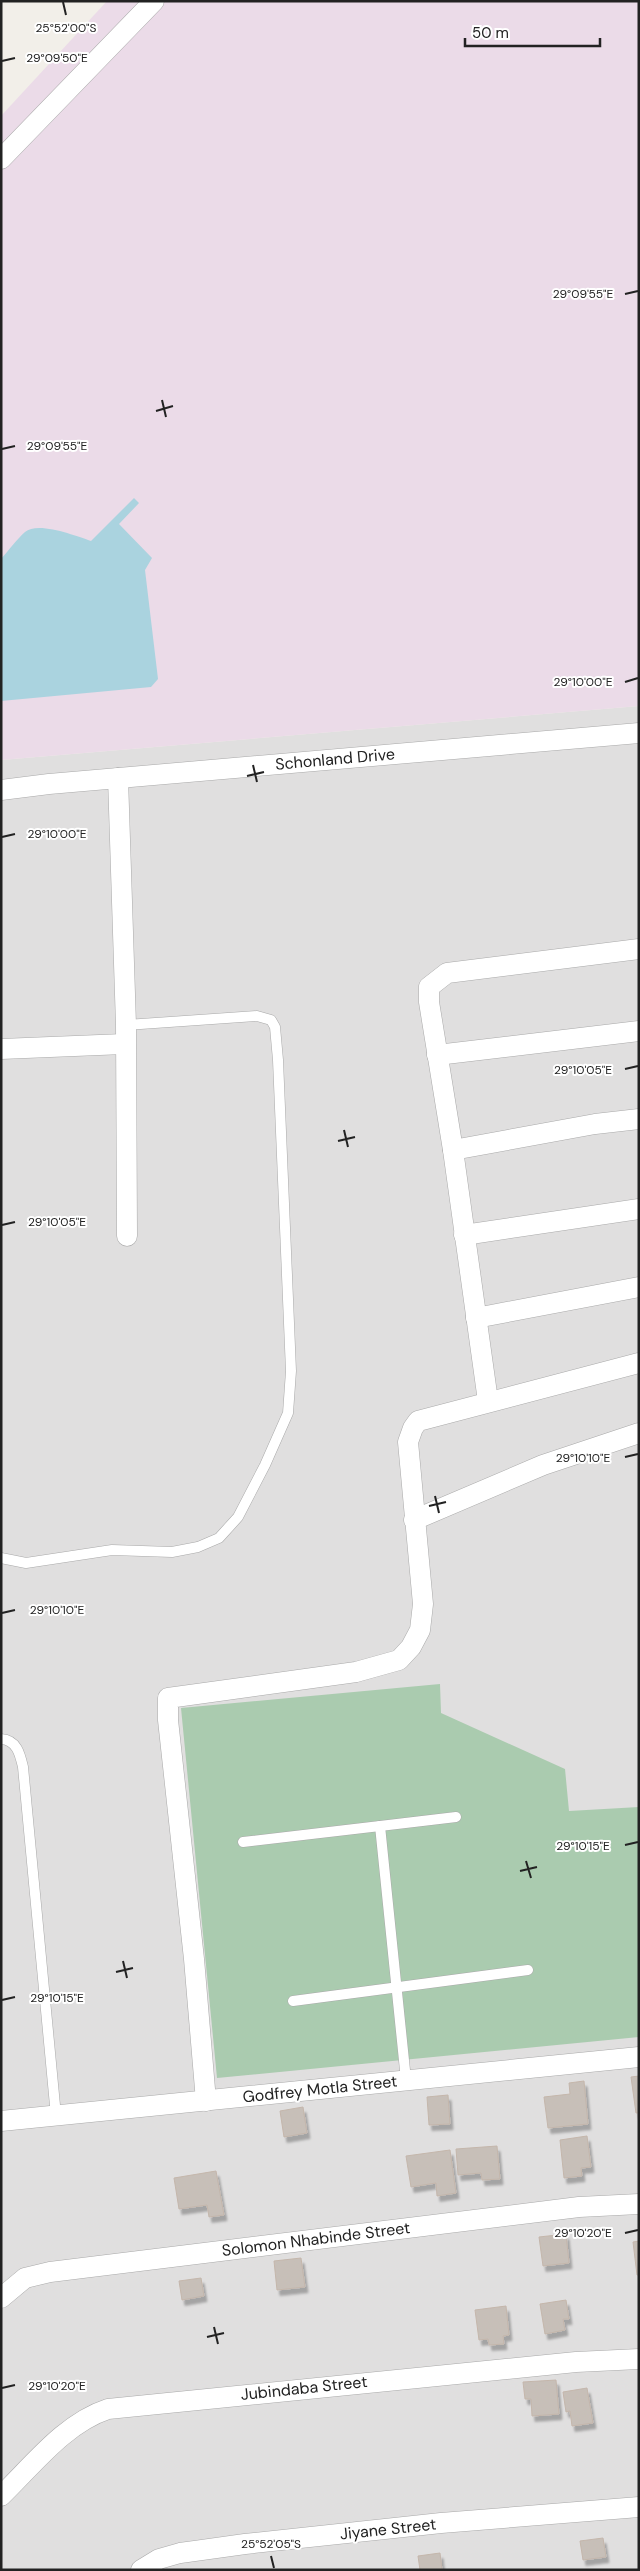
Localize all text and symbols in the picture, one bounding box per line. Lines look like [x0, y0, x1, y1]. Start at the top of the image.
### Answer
scale bar [465, 15, 600, 47]
text: 25°52'00"S [35, 20, 97, 36]
text: 50 m [472, 23, 509, 43]
text: 29°09'50"E [26, 50, 88, 66]
text: 29°09'55"E [553, 286, 613, 302]
text: 29°09'55"E [27, 438, 87, 454]
text: 29°10'00"E [554, 674, 613, 690]
street label: Schonland Drive [274, 743, 396, 775]
text: 29°10'00"E [28, 826, 87, 842]
text: 29°10'05"E [554, 1062, 612, 1078]
text: 29°10'05"E [28, 1214, 86, 1230]
text: 29°10'10"E [556, 1450, 610, 1466]
text: 29°10'10"E [30, 1602, 84, 1618]
text: 29°10'15"E [556, 1838, 610, 1854]
text: 29°10'15"E [30, 1990, 84, 2006]
street label: Godfrey Motla Street [242, 2070, 398, 2108]
street label: Solomon Nhabinde Street [221, 2217, 411, 2261]
text: 29°10'20"E [554, 2225, 612, 2241]
street label: Jubindaba Street [240, 2371, 368, 2405]
text: 29°10'20"E [28, 2378, 86, 2394]
street label: Jiyane Street [339, 2513, 437, 2545]
text: 25°52'05"S [241, 2536, 301, 2552]

